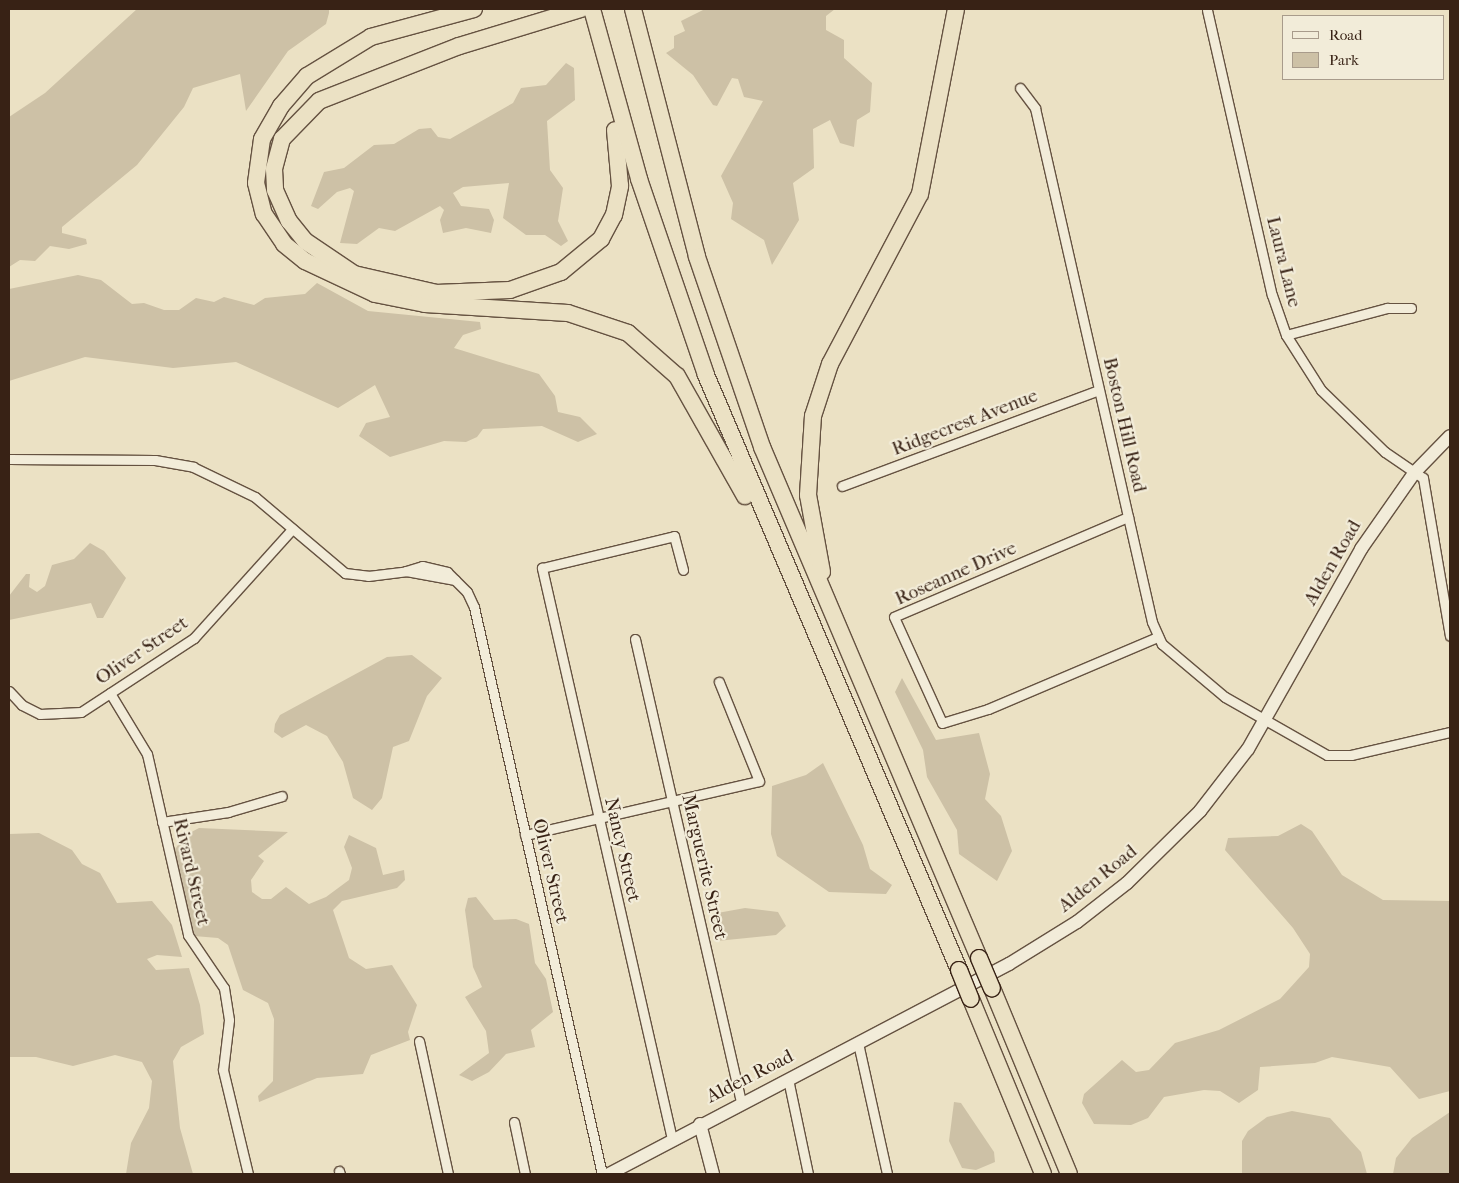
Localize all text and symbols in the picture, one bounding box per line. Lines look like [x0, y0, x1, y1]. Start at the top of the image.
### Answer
legend [1282, 15, 1444, 80]
text: Road [1329, 26, 1362, 44]
text: Park [1329, 51, 1359, 69]
street label: Laura Lane [1261, 214, 1305, 310]
street label: Boston Hill Road [1097, 355, 1151, 495]
street label: Ridgecrest Avenue [889, 385, 1041, 461]
street label: Alden Road [1299, 516, 1367, 610]
street label: Roseanne Drive [892, 537, 1020, 611]
street label: Oliver Street [92, 612, 192, 690]
street label: Marguerite Street [676, 792, 732, 942]
street label: Nancy Street [599, 796, 645, 904]
street label: Rivard Street [168, 816, 214, 928]
street label: Oliver Street [527, 817, 573, 925]
street label: Alden Road [1054, 840, 1142, 918]
street label: Alden Road [703, 1045, 797, 1109]

